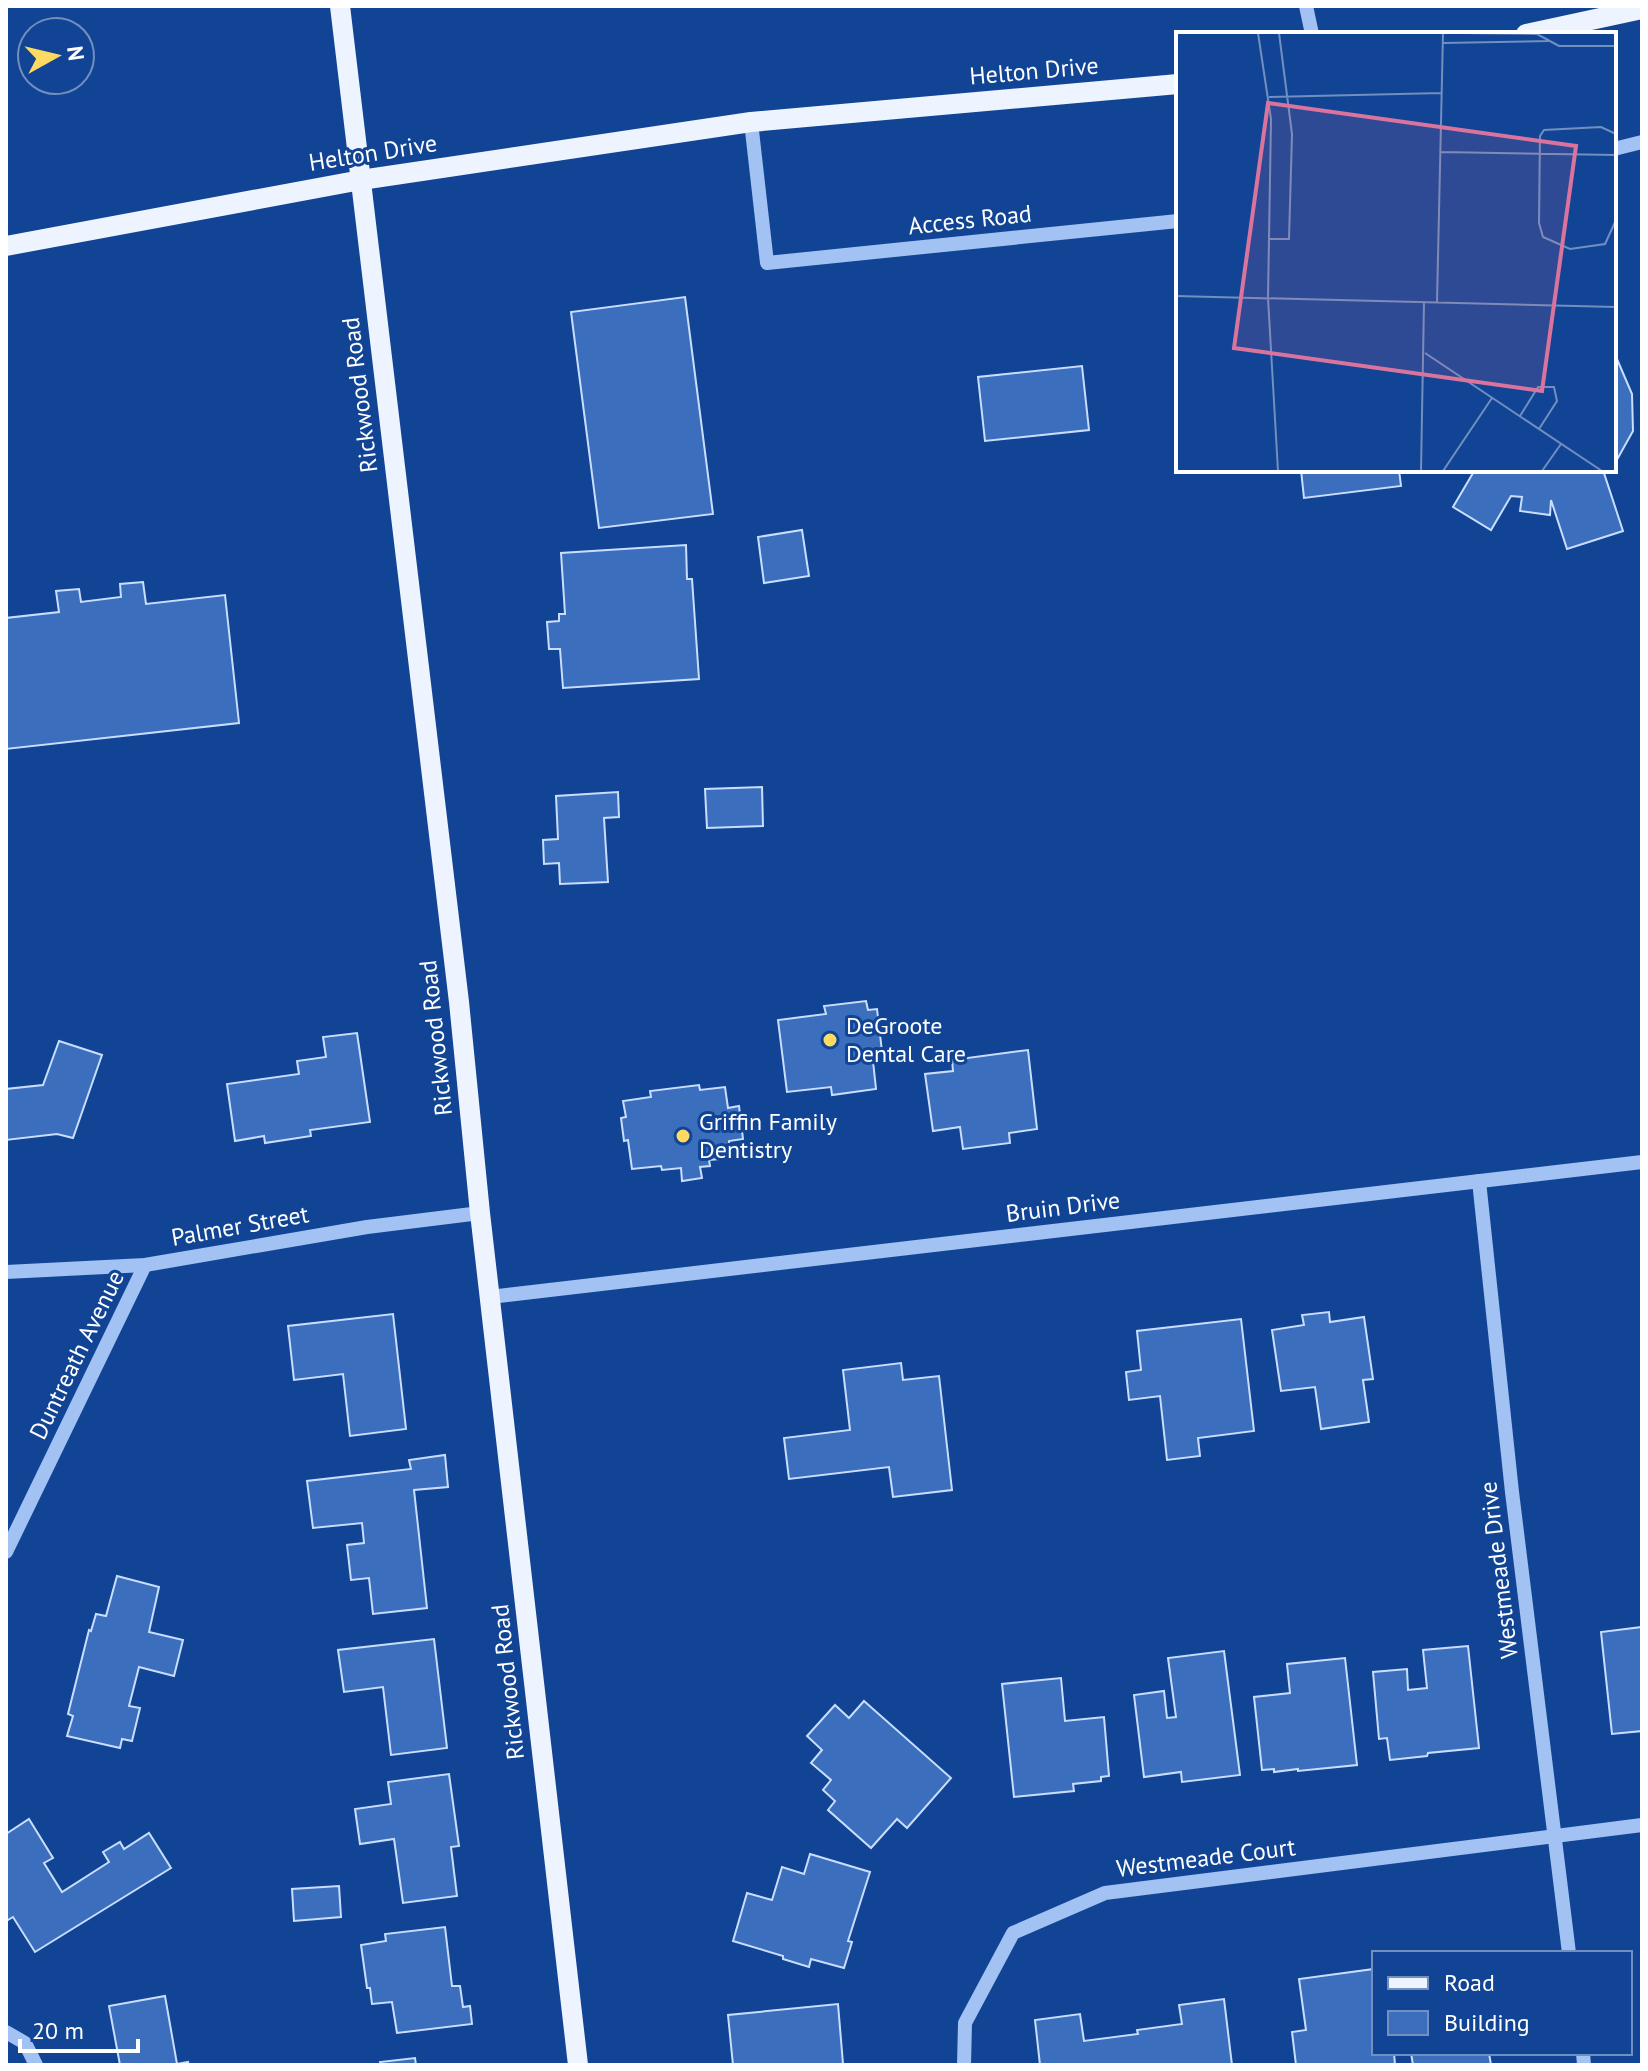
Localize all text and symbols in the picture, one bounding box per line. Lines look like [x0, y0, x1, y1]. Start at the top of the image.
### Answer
north arrow [16, 16, 96, 96]
inset map [1176, 32, 1616, 472]
text: N [61, 44, 91, 62]
street label: Helton Drive [968, 49, 1100, 92]
street label: Helton Drive [307, 127, 439, 178]
street label: Access Road [907, 198, 1033, 241]
street label: Rickwood Road [335, 316, 384, 475]
street label: Rickwood Road [412, 959, 459, 1117]
place label: DeGroote Dental Care [846, 1010, 966, 1069]
marker: DeGroote Dental Care [821, 1031, 839, 1049]
place label: Griffin Family Dentistry [699, 1106, 837, 1165]
marker: Griffin Family Dentistry [674, 1127, 692, 1145]
street label: Bruin Drive [1004, 1184, 1122, 1229]
street label: Palmer Street [169, 1198, 311, 1253]
street label: Duntreath Avenue [22, 1265, 131, 1444]
street label: Westmeade Drive [1472, 1480, 1525, 1660]
street label: Rickwood Road [484, 1603, 531, 1761]
street label: Westmeade Court [1115, 1831, 1297, 1884]
legend [1372, 1951, 1632, 2055]
text: Road [1444, 1967, 1495, 1998]
scale bar [20, 2003, 138, 2053]
text: Building [1444, 2007, 1530, 2038]
text: 20 m [32, 2015, 84, 2046]

